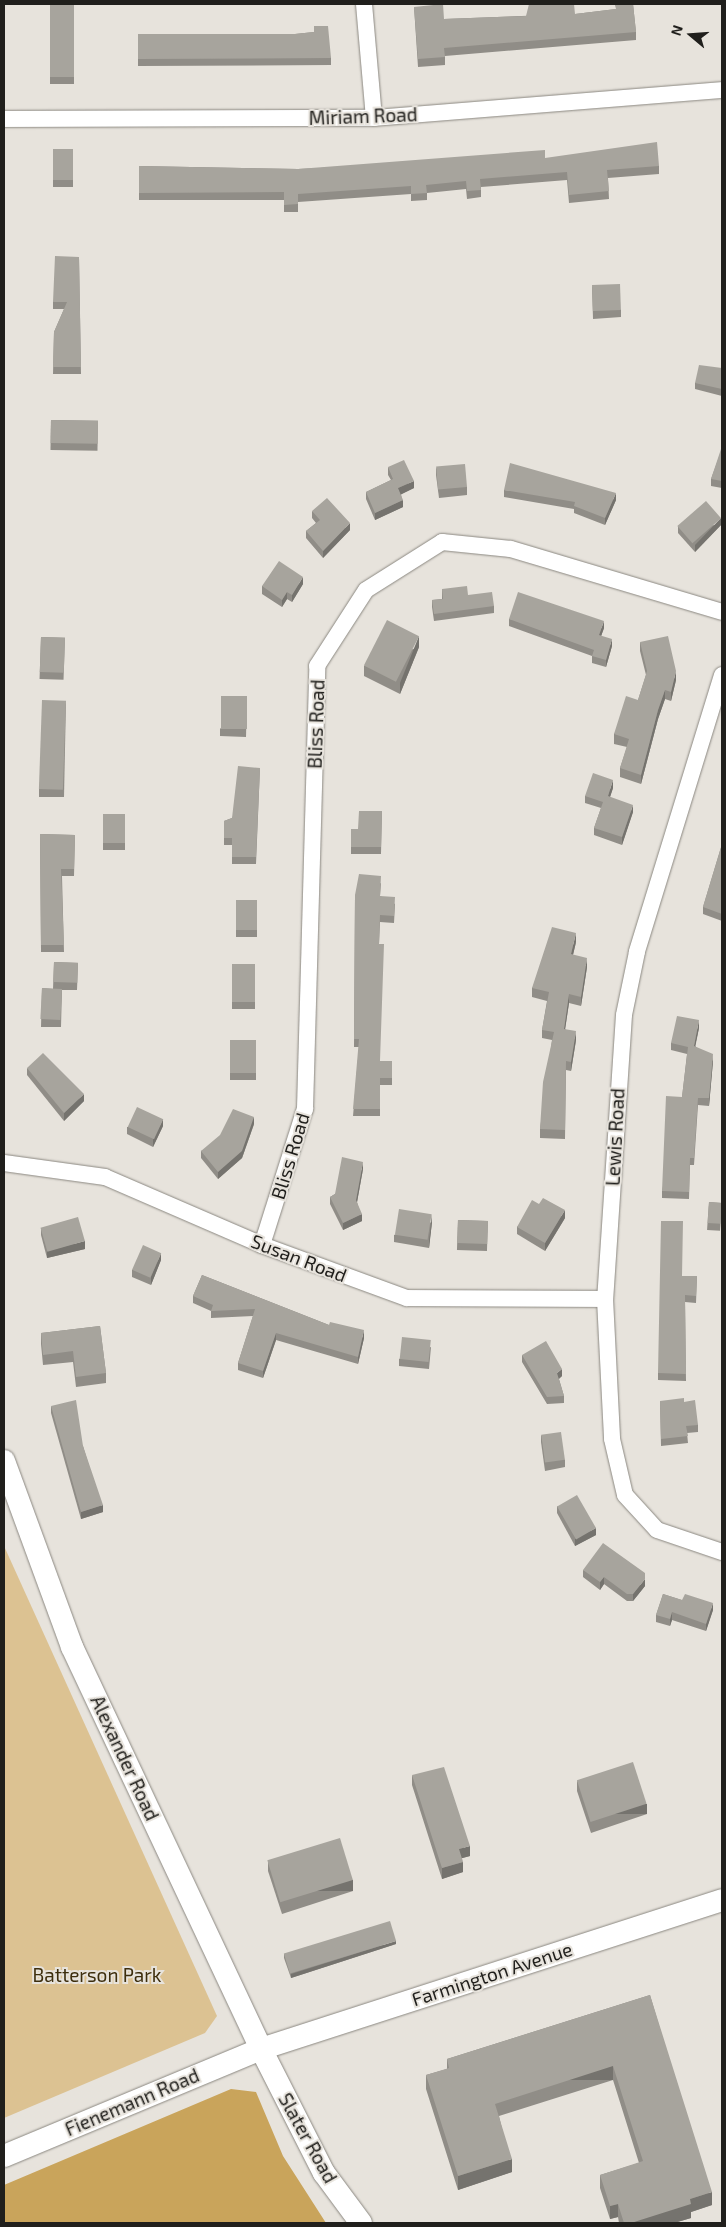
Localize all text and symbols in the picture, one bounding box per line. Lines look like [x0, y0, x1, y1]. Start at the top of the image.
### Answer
north arrow [666, 10, 716, 60]
text: N [667, 23, 686, 38]
street label: Miriam Road [308, 103, 418, 129]
street label: Bliss Road [303, 679, 329, 769]
street label: Lewis Road [601, 1087, 629, 1187]
street label: Bliss Road [266, 1110, 314, 1202]
street label: Susan Road [248, 1229, 350, 1287]
street label: Alexander Road [86, 1692, 164, 1824]
street label: Farmington Avenue [409, 1937, 575, 2011]
park label: Batterson Park [32, 1964, 162, 1986]
street label: Fienemann Road [61, 2063, 203, 2141]
street label: Slater Road [274, 2089, 342, 2187]

